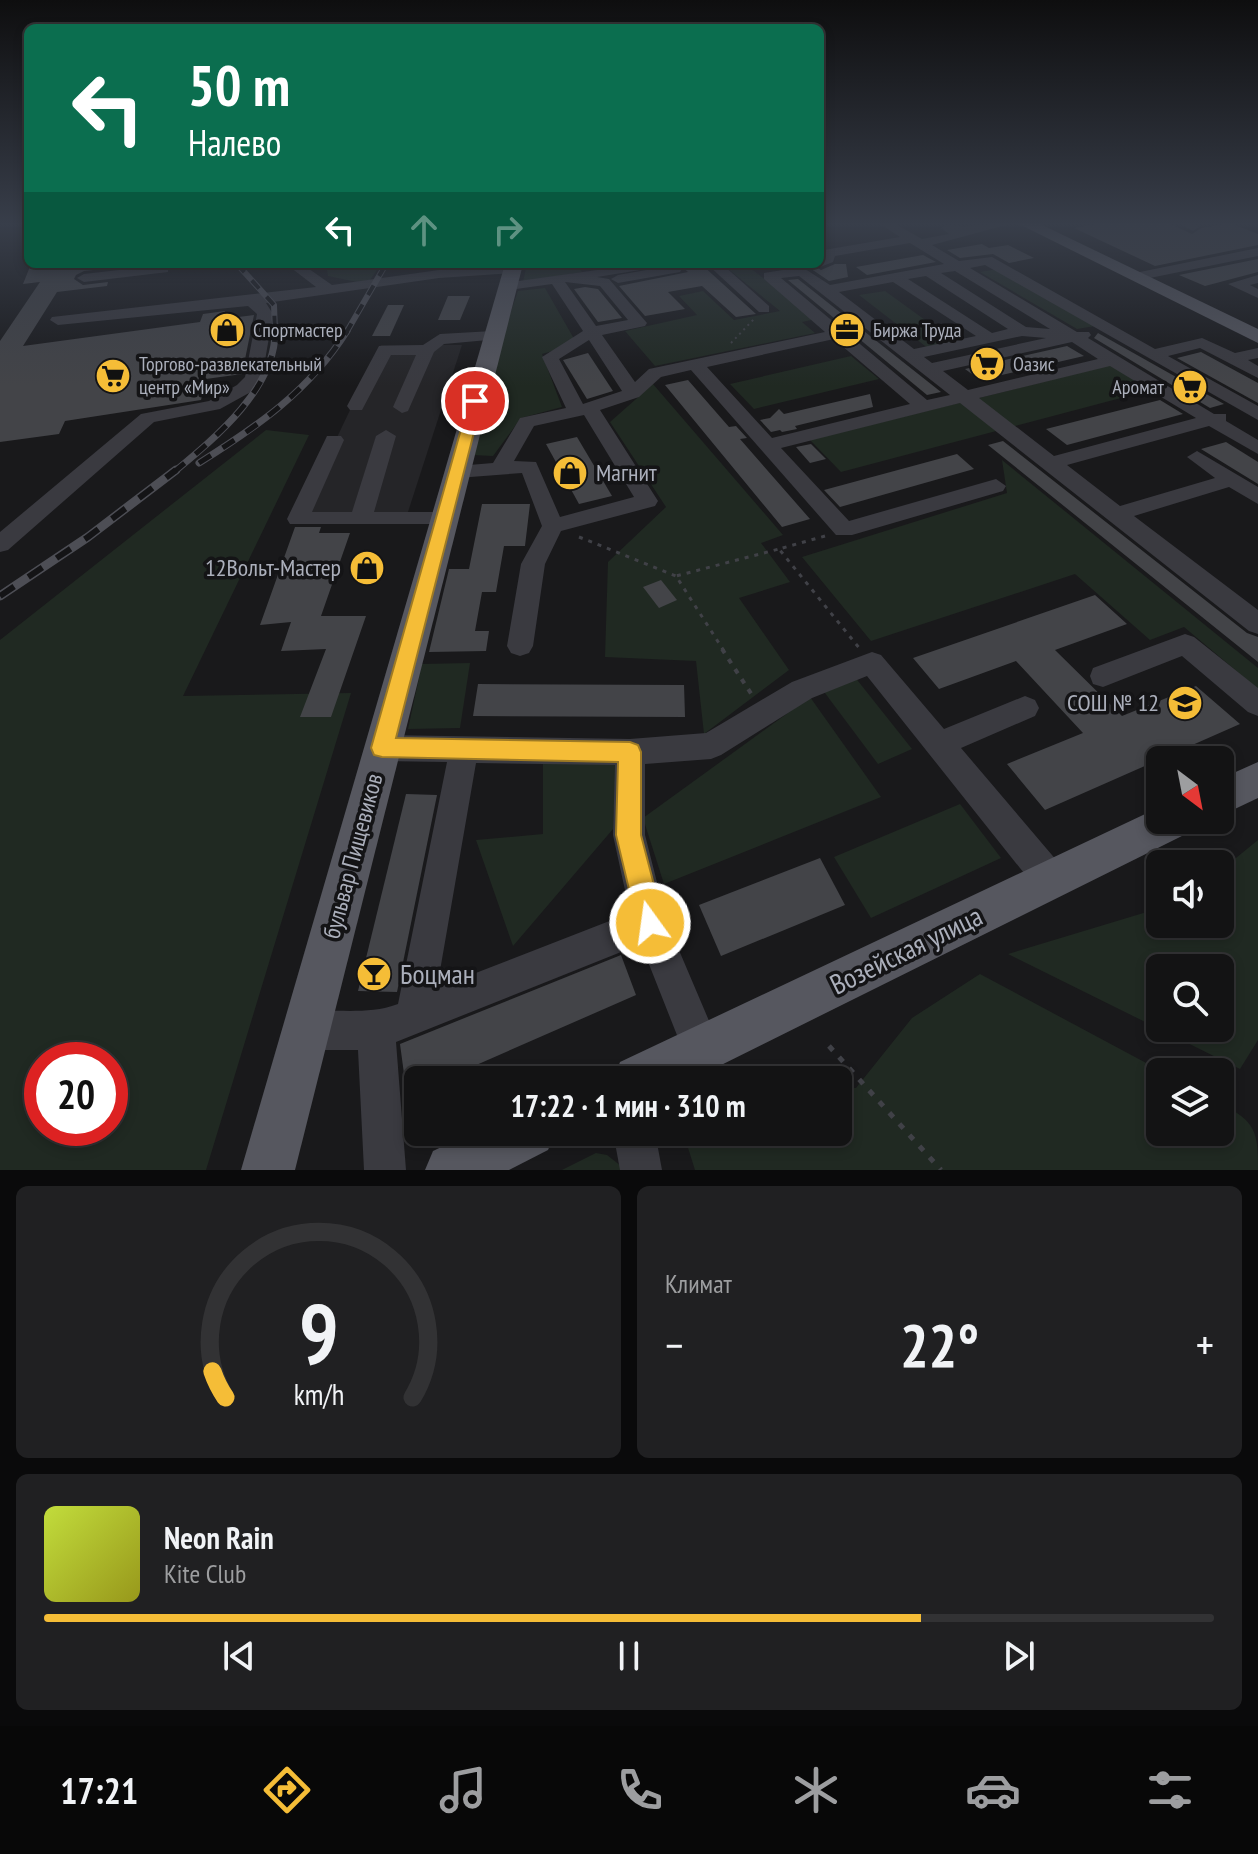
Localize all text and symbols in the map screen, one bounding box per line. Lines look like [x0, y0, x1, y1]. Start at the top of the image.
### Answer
text: 50 m [188, 49, 290, 121]
icon: left [56, 56, 160, 160]
text: Налево [188, 119, 281, 166]
icon: left [318, 208, 362, 252]
icon: ahead [402, 208, 446, 252]
icon: right [486, 208, 530, 252]
shop icon: Спортмастер [208, 311, 246, 349]
office icon: Биржа Труда [828, 311, 866, 349]
place label: Спортмастер [253, 317, 343, 343]
place label: Биржа Труда [873, 317, 961, 343]
supermarket icon: Оазис [968, 345, 1006, 383]
place label: Торгово-развлекательный центр «Мир» [139, 351, 322, 400]
place label: Оазис [1013, 351, 1055, 377]
supermarket icon: Торгово-развлекательный центр «Мир» [94, 357, 132, 395]
pin [441, 367, 509, 435]
supermarket icon: Аромат [1171, 368, 1209, 406]
place label: Аромат [1112, 374, 1165, 400]
icon: arrive [453, 379, 497, 423]
shop icon: Магнит [551, 454, 589, 492]
place label: Магнит [596, 457, 657, 488]
shop icon: 12Вольт-Мастер [348, 549, 386, 587]
place label: 12Вольт-Мастер [205, 552, 341, 583]
school or university icon: СОШ № 12 [1166, 684, 1204, 722]
place label: СОШ № 12 [1067, 687, 1159, 718]
north arrow [1146, 746, 1234, 834]
map controls [1146, 746, 1234, 1146]
street label: бульвар Пищевиков [316, 770, 389, 942]
button: sound [1146, 850, 1234, 938]
position arrow [608, 881, 692, 965]
street label: Возейская улица [823, 897, 988, 1002]
button: search [1146, 954, 1234, 1042]
bar icon: Боцман [355, 955, 393, 993]
place label: Боцман [400, 955, 475, 992]
speed limit sign: 20 [24, 1042, 128, 1146]
button: layers [1146, 1058, 1234, 1146]
text: 17:22 · 1 мин · 310 m [510, 1086, 746, 1125]
text: Климат [665, 1267, 732, 1300]
text: 9 [299, 1279, 338, 1387]
text: 22° [900, 1306, 979, 1384]
text: − [665, 1316, 683, 1373]
text: + [1196, 1316, 1214, 1373]
text: km/h [293, 1376, 344, 1413]
text: Neon Rain [164, 1518, 274, 1557]
text: Kite Club [164, 1557, 246, 1590]
icon: previous [217, 1634, 261, 1678]
icon: pause [607, 1634, 651, 1678]
icon: next [997, 1634, 1041, 1678]
icon: directions [259, 1762, 315, 1818]
icon: music [435, 1762, 491, 1818]
icon: phone [612, 1762, 668, 1818]
icon: climate [788, 1762, 844, 1818]
icon: car [965, 1762, 1021, 1818]
icon: filters [1142, 1762, 1198, 1818]
text: 17:21 [60, 1767, 138, 1814]

